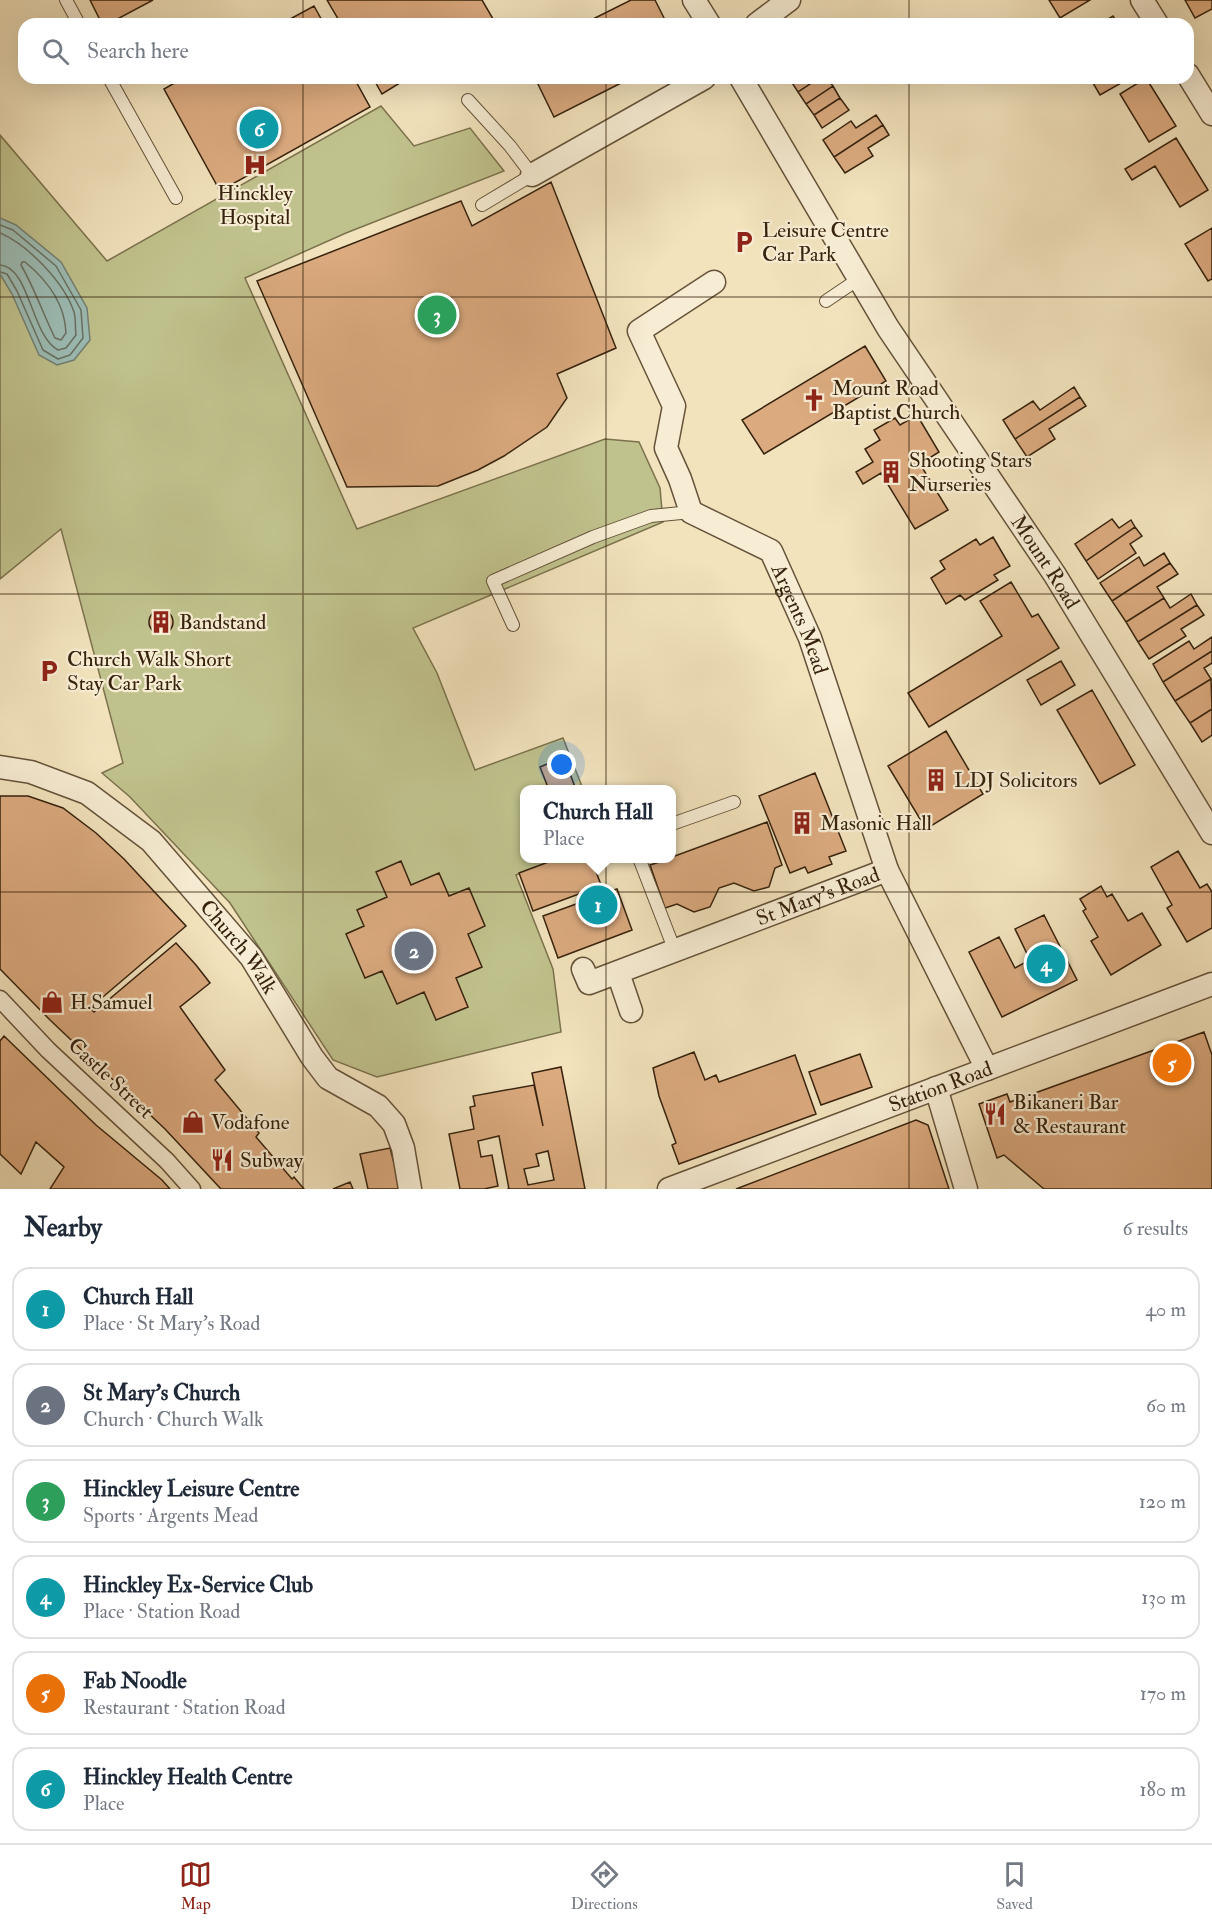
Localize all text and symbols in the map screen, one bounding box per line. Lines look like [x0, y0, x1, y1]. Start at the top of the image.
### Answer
search box [18, 18, 1194, 84]
icon: search [39, 35, 72, 68]
text: Search here [87, 37, 189, 65]
pin: 6 [240, 106, 278, 152]
hospital icon: Hinckley Hospital [242, 152, 268, 178]
place label: Hinckley Hospital [217, 180, 293, 231]
place label: Leisure Centre Car Park [762, 217, 889, 268]
parking icon: Leisure Centre Car Park [731, 229, 757, 255]
pin: 3 [418, 292, 456, 338]
place label: Mount Road Baptist Church [832, 375, 960, 426]
church icon: Mount Road Baptist Church [801, 387, 827, 413]
place label: Shooting Stars Nurseries [909, 447, 1032, 498]
building icon: Shooting Stars Nurseries [878, 459, 904, 485]
street label: Mount Road [1004, 510, 1086, 615]
street label: Argents Mead [764, 559, 834, 678]
building icon: Bandstand [148, 609, 174, 635]
place label: Bandstand [179, 609, 267, 636]
place label: Church Walk Short Stay Car Park [67, 646, 231, 697]
parking icon: Church Walk Short Stay Car Park [36, 658, 62, 684]
your location [547, 750, 576, 779]
building icon: LDJ Solicitors [923, 767, 949, 793]
place label: LDJ Solicitors [954, 767, 1077, 794]
popup [520, 785, 676, 863]
text: Church Hall [543, 798, 653, 826]
building icon: Masonic Hall [789, 810, 815, 836]
place label: Masonic Hall [820, 810, 933, 837]
text: Place [543, 826, 584, 851]
street label: St Mary's Road [753, 861, 884, 932]
pin: 1 [578, 882, 618, 928]
street label: Church Walk [194, 894, 283, 999]
pin: 2 [394, 928, 434, 974]
pin: 4 [1026, 942, 1066, 986]
shop icon: H.Samuel [39, 989, 65, 1015]
place label: H.Samuel [70, 989, 153, 1016]
street label: Castle Street [62, 1032, 159, 1125]
pin: 5 [1152, 1040, 1192, 1086]
street label: Station Road [885, 1055, 997, 1119]
place label: Bikaneri Bar & Restaurant [1013, 1089, 1126, 1140]
restaurant icon: Bikaneri Bar & Restaurant [982, 1101, 1008, 1127]
shop icon: Vodafone [180, 1109, 206, 1135]
place label: Vodafone [211, 1109, 290, 1136]
restaurant icon: Subway [209, 1147, 235, 1173]
place label: Subway [240, 1147, 304, 1174]
text: Nearby [24, 1212, 102, 1244]
text: 6 results [1122, 1216, 1188, 1241]
text: Church Hall [83, 1283, 193, 1311]
text: 1 [42, 1297, 49, 1322]
text: 40 m [1145, 1297, 1186, 1322]
text: Place · St Mary's Road [83, 1311, 260, 1336]
text: St Mary's Church [83, 1379, 240, 1407]
text: 2 [40, 1393, 51, 1418]
text: 60 m [1146, 1393, 1186, 1418]
text: Church · Church Walk [83, 1407, 264, 1432]
text: Hinckley Leisure Centre [83, 1475, 300, 1503]
text: 3 [42, 1489, 49, 1514]
text: 120 m [1139, 1489, 1186, 1514]
text: Sports · Argents Mead [83, 1503, 258, 1528]
text: Hinckley Ex-Service Club [83, 1571, 313, 1599]
text: 4 [40, 1585, 51, 1610]
text: 130 m [1141, 1585, 1186, 1610]
text: Place · Station Road [83, 1599, 240, 1624]
text: Fab Noodle [83, 1667, 187, 1695]
text: 5 [41, 1681, 50, 1706]
text: 170 m [1140, 1681, 1186, 1706]
text: Restaurant · Station Road [83, 1695, 286, 1720]
text: Hinckley Health Centre [83, 1763, 292, 1791]
text: 6 [40, 1777, 51, 1802]
text: 180 m [1139, 1777, 1186, 1802]
text: Place [83, 1791, 124, 1816]
tab: Map [179, 1858, 212, 1914]
tab: Directions [571, 1858, 638, 1914]
tab: Saved [996, 1858, 1033, 1914]

